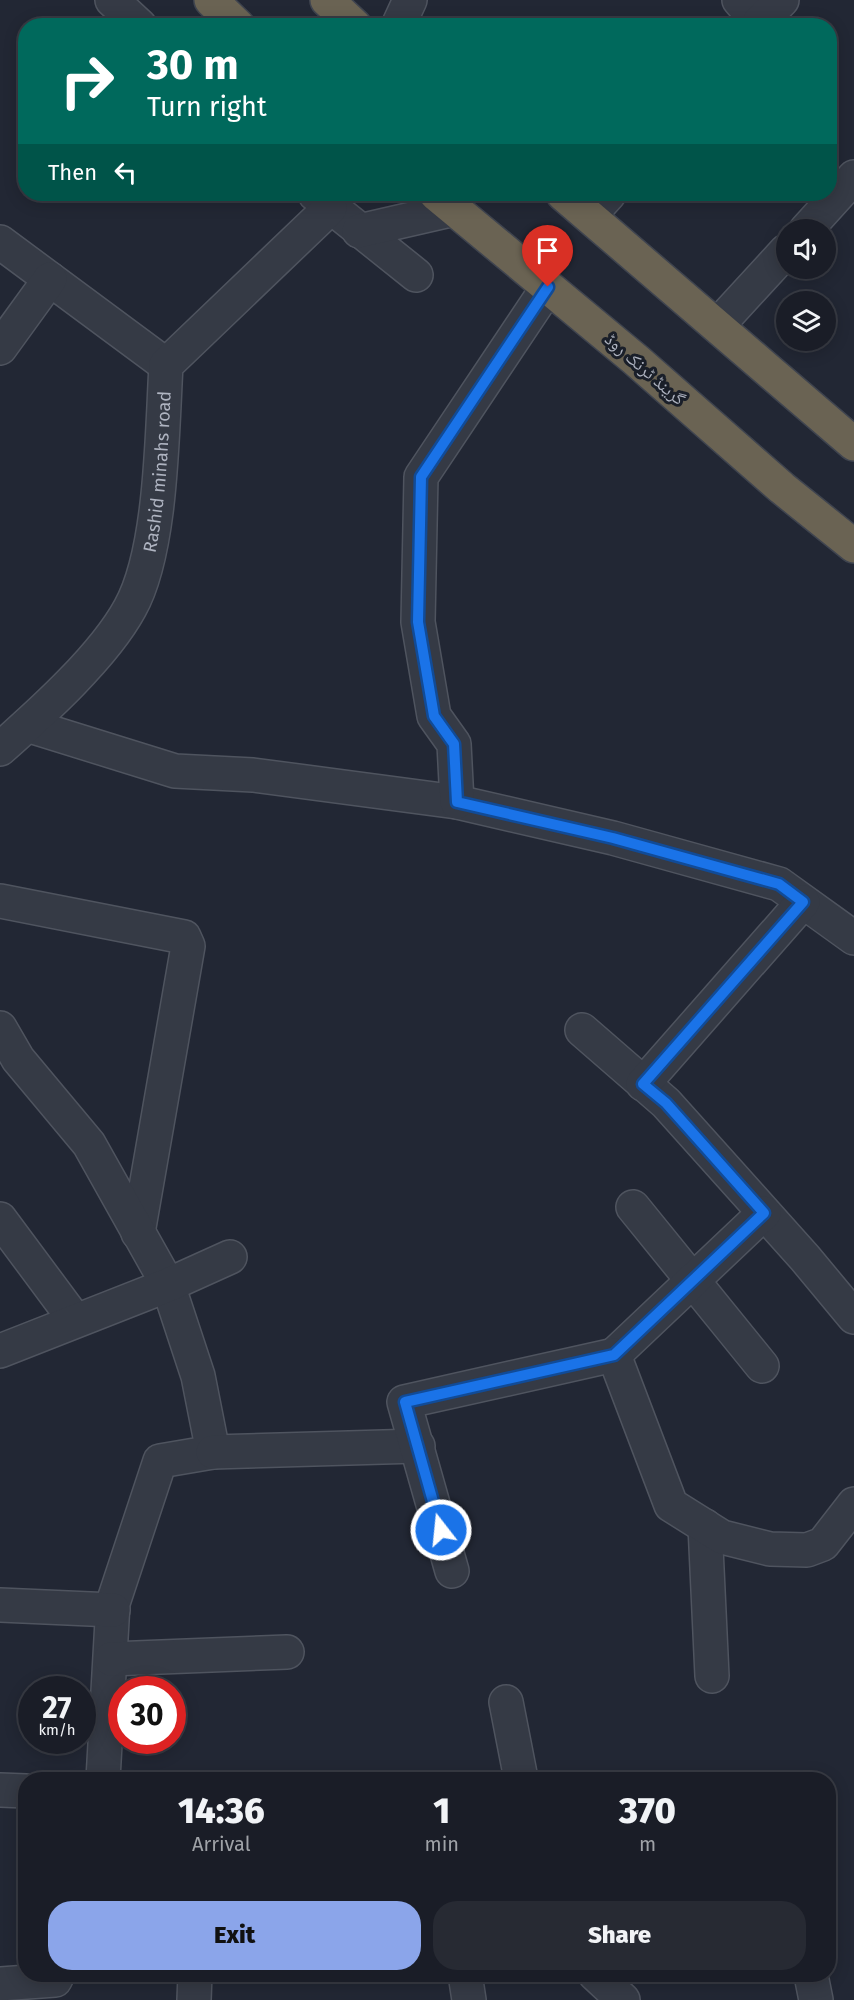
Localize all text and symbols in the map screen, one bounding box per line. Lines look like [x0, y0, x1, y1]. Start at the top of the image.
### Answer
text: 30 m [147, 40, 239, 90]
icon: right [48, 42, 126, 120]
text: Turn right [147, 91, 267, 123]
icon: left [109, 156, 142, 189]
text: Then [48, 159, 97, 186]
map controls [776, 219, 836, 351]
button: sound [776, 219, 836, 279]
pin [522, 225, 573, 287]
icon: arrive [531, 234, 564, 267]
button: layers [776, 291, 836, 351]
street label: گرینڈ ٹرنک روڈ [600, 328, 690, 410]
street label: Rashid minahs road [139, 390, 176, 554]
position arrow [409, 1498, 473, 1562]
speed limit sign: 30 [108, 1676, 186, 1754]
text: 27 [42, 1690, 72, 1726]
text: km/h [38, 1721, 76, 1739]
text: 14:36 [178, 1789, 265, 1833]
text: 1 [433, 1789, 450, 1833]
text: 370 [619, 1789, 676, 1833]
text: Arrival [192, 1832, 251, 1856]
text: min [425, 1832, 459, 1856]
text: m [639, 1832, 656, 1856]
button: Exit [48, 1901, 421, 1970]
button: Share [433, 1901, 806, 1970]

